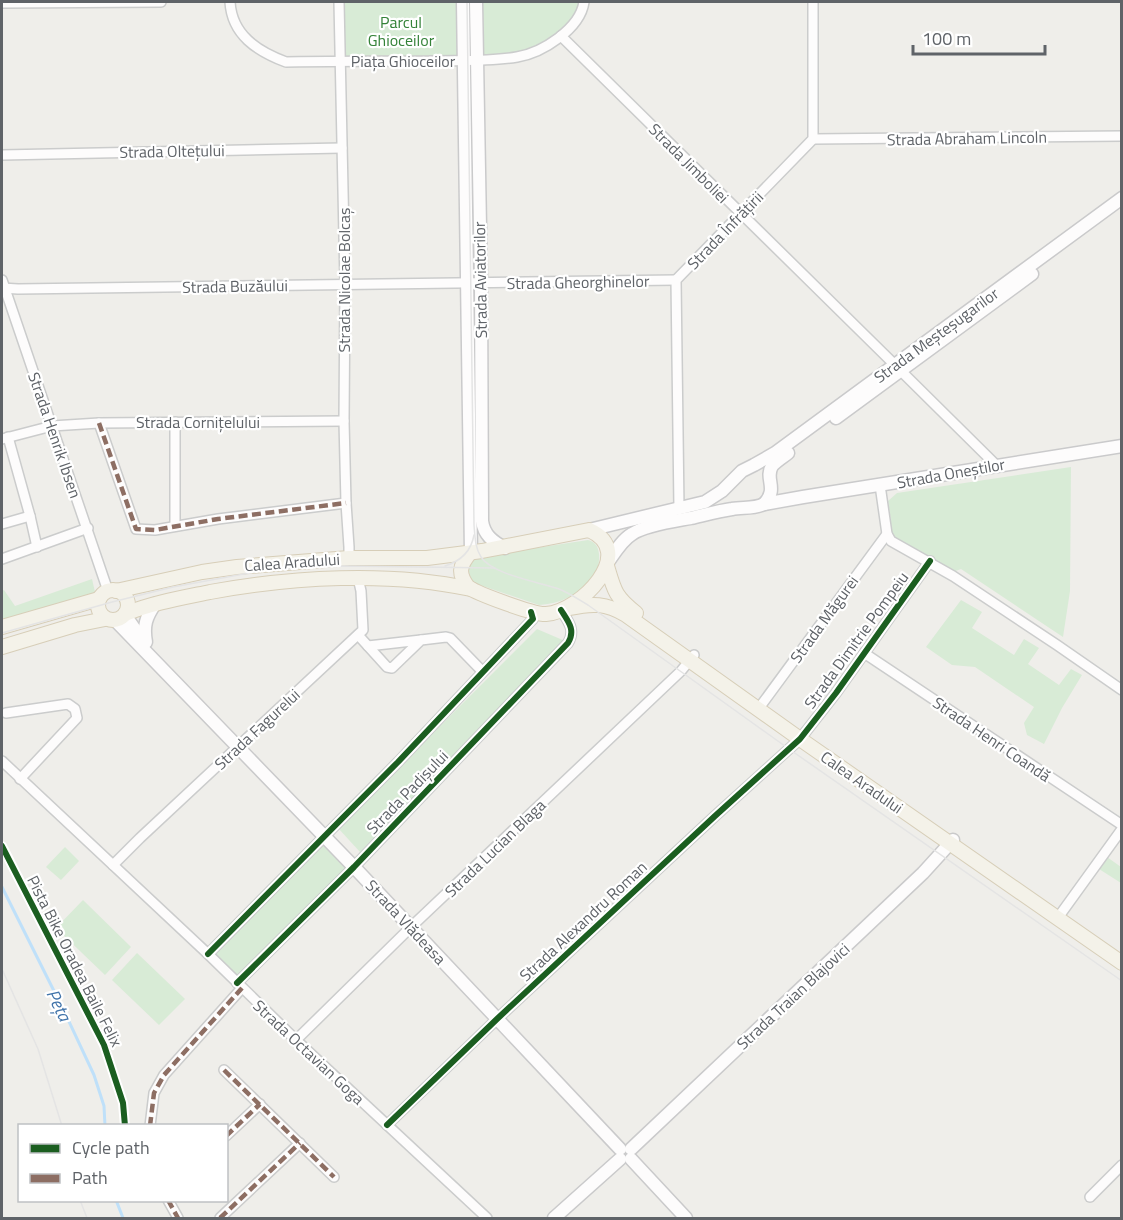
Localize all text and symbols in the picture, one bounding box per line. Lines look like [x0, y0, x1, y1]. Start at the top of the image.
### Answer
park label: Parcul Ghioceilor [368, 10, 435, 52]
scale bar [913, 18, 1045, 56]
text: 100 m [922, 25, 971, 52]
street label: Piața Ghioceilor [351, 49, 456, 73]
street label: Strada Jimboliei [643, 117, 735, 209]
street label: Strada Abraham Lincoln [887, 125, 1047, 151]
street label: Strada Oltețului [119, 138, 225, 164]
street label: Strada Înfrățirii [681, 185, 769, 275]
street label: Strada Nicolae Bolcaș [332, 207, 356, 353]
street label: Strada Aviatorilor [467, 221, 493, 339]
street label: Strada Gheorghinelor [506, 269, 650, 295]
street label: Strada Buzăului [182, 273, 288, 299]
street label: Strada Meșteșugarilor [869, 281, 1004, 389]
street label: Strada Henrik Ibsen [22, 369, 88, 501]
street label: Strada Cornițelului [136, 410, 260, 434]
street label: Strada Oneștilor [895, 452, 1007, 494]
street label: Calea Aradului [243, 547, 341, 577]
street label: Strada Dimitrie Pompeiu [798, 566, 914, 714]
street label: Strada Măgurei [784, 570, 864, 668]
street label: Strada Fagurelui [209, 683, 305, 775]
street label: Strada Henri Coandă [928, 691, 1056, 787]
street label: Strada Padișului [361, 745, 453, 839]
street label: Calea Aradului [816, 745, 908, 819]
street label: Strada Lucian Blaga [439, 793, 551, 903]
street label: Strada Alexandru Roman [514, 855, 652, 987]
street label: Pista Bike Oradea Baile Felix [21, 871, 129, 1051]
street label: Strada Vlădeasa [360, 874, 452, 970]
street label: Strada Traian Blajovici [731, 937, 855, 1055]
water label: Peța [40, 984, 79, 1027]
street label: Strada Octavian Goga [248, 994, 370, 1110]
legend [18, 1124, 228, 1202]
text: Cycle path [72, 1134, 150, 1161]
text: Path [72, 1164, 108, 1191]

